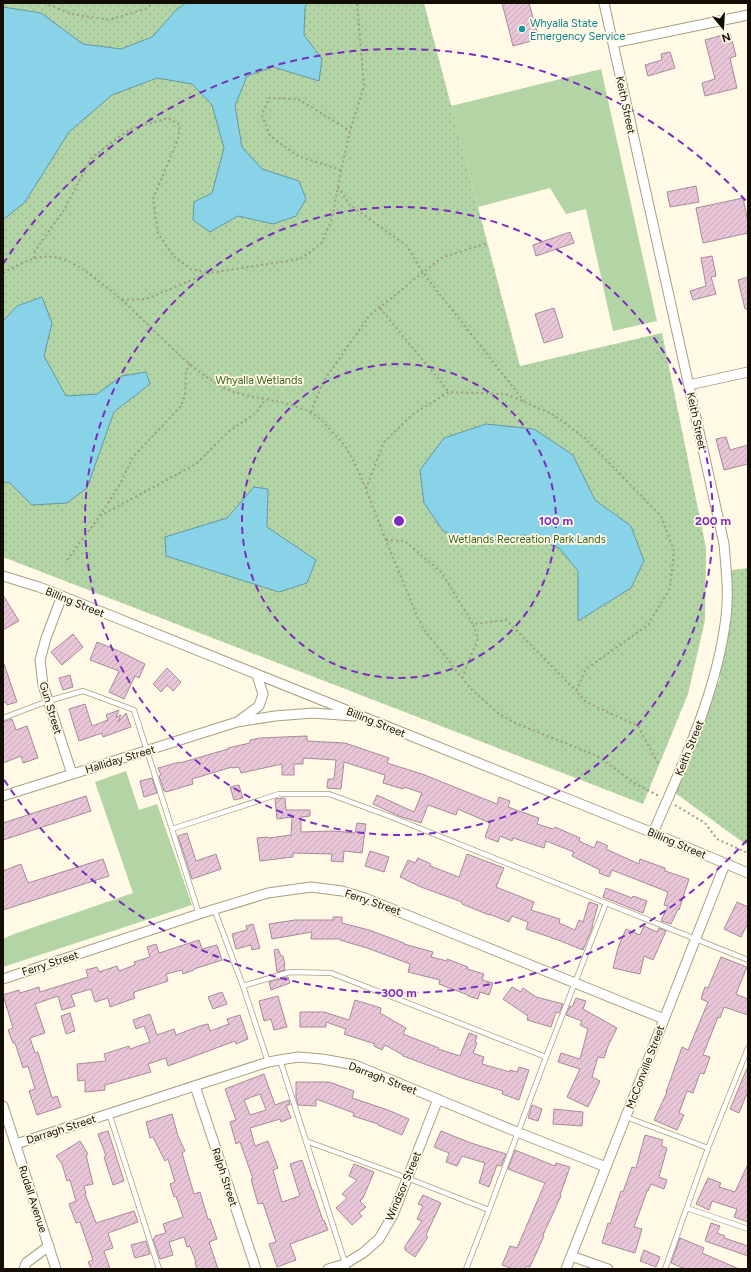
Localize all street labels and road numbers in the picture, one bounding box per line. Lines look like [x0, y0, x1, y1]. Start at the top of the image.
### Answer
street label: Keith Street [613, 75, 638, 135]
street label: Keith Street [684, 391, 709, 451]
street label: Billing Street [43, 585, 106, 620]
street label: Gun Street [36, 680, 65, 736]
street label: Billing Street [344, 705, 407, 740]
street label: Keith Street [672, 718, 707, 778]
street label: Halliday Street [84, 743, 157, 776]
street label: Billing Street [645, 825, 708, 862]
street label: Ferry Street [343, 887, 403, 918]
street label: Ferry Street [20, 948, 80, 979]
street label: McConville Street [624, 1024, 667, 1111]
street label: Darragh Street [347, 1059, 419, 1097]
street label: Darragh Street [25, 1112, 98, 1147]
street label: Ralph Street [209, 1146, 240, 1208]
street label: Windsor Street [383, 1149, 424, 1223]
street label: Rudall Avenue [16, 1164, 49, 1234]

